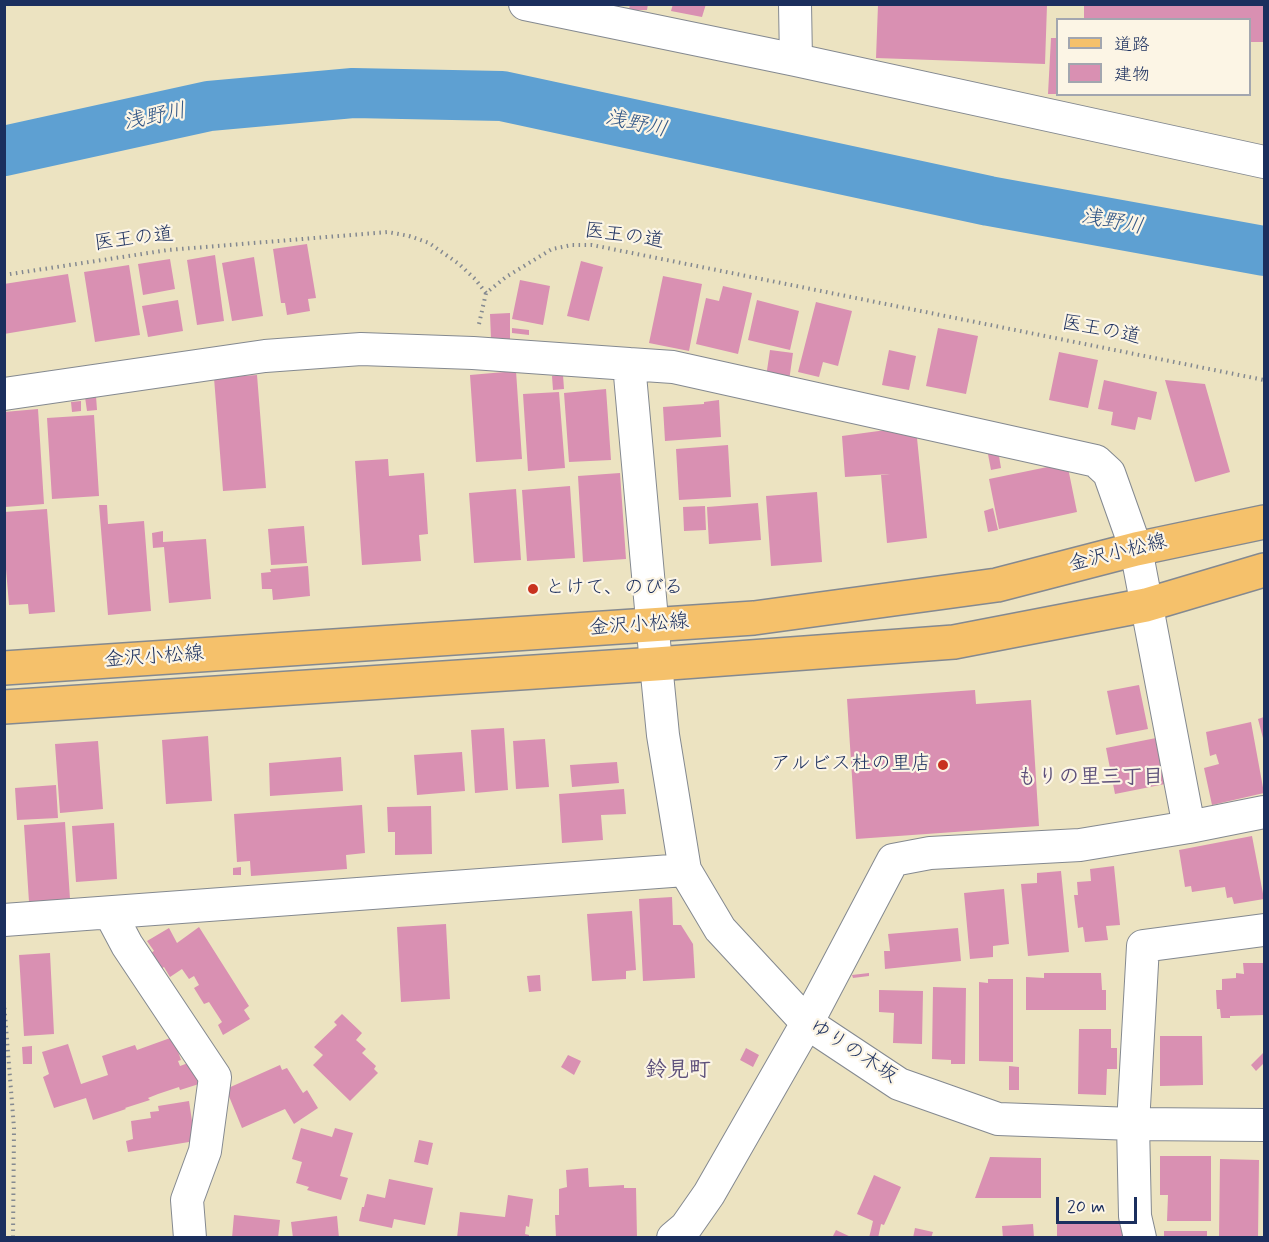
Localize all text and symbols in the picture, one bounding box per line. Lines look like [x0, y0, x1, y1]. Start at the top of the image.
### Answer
legend [1056, 18, 1251, 96]
text: 道路 [1114, 33, 1150, 57]
text: 建物 [1114, 63, 1150, 87]
water label: 浅野川 [122, 99, 188, 137]
water label: 浅野川 [603, 106, 669, 144]
water label: 浅野川 [1079, 205, 1145, 241]
street label: 医王の道 [583, 220, 665, 254]
street label: 医王の道 [93, 223, 175, 257]
street label: 医王の道 [1059, 312, 1143, 350]
street label: 金沢小松線 [1067, 530, 1169, 578]
place label: とけて、のびる [545, 577, 684, 601]
marker: とけて、のびる [526, 582, 540, 596]
street label: 金沢小松線 [588, 611, 690, 641]
street label: 金沢小松線 [103, 643, 205, 673]
place label: アルビス杜の里店 [771, 753, 931, 777]
marker: アルビス杜の里店 [936, 758, 950, 772]
district label: もりの里三丁目 [1017, 766, 1163, 792]
street label: ゆりの木坂 [805, 1015, 901, 1089]
district label: 鈴見町 [645, 1058, 711, 1084]
scale bar [1059, 1185, 1140, 1223]
text: 20 m [1067, 1195, 1105, 1219]

